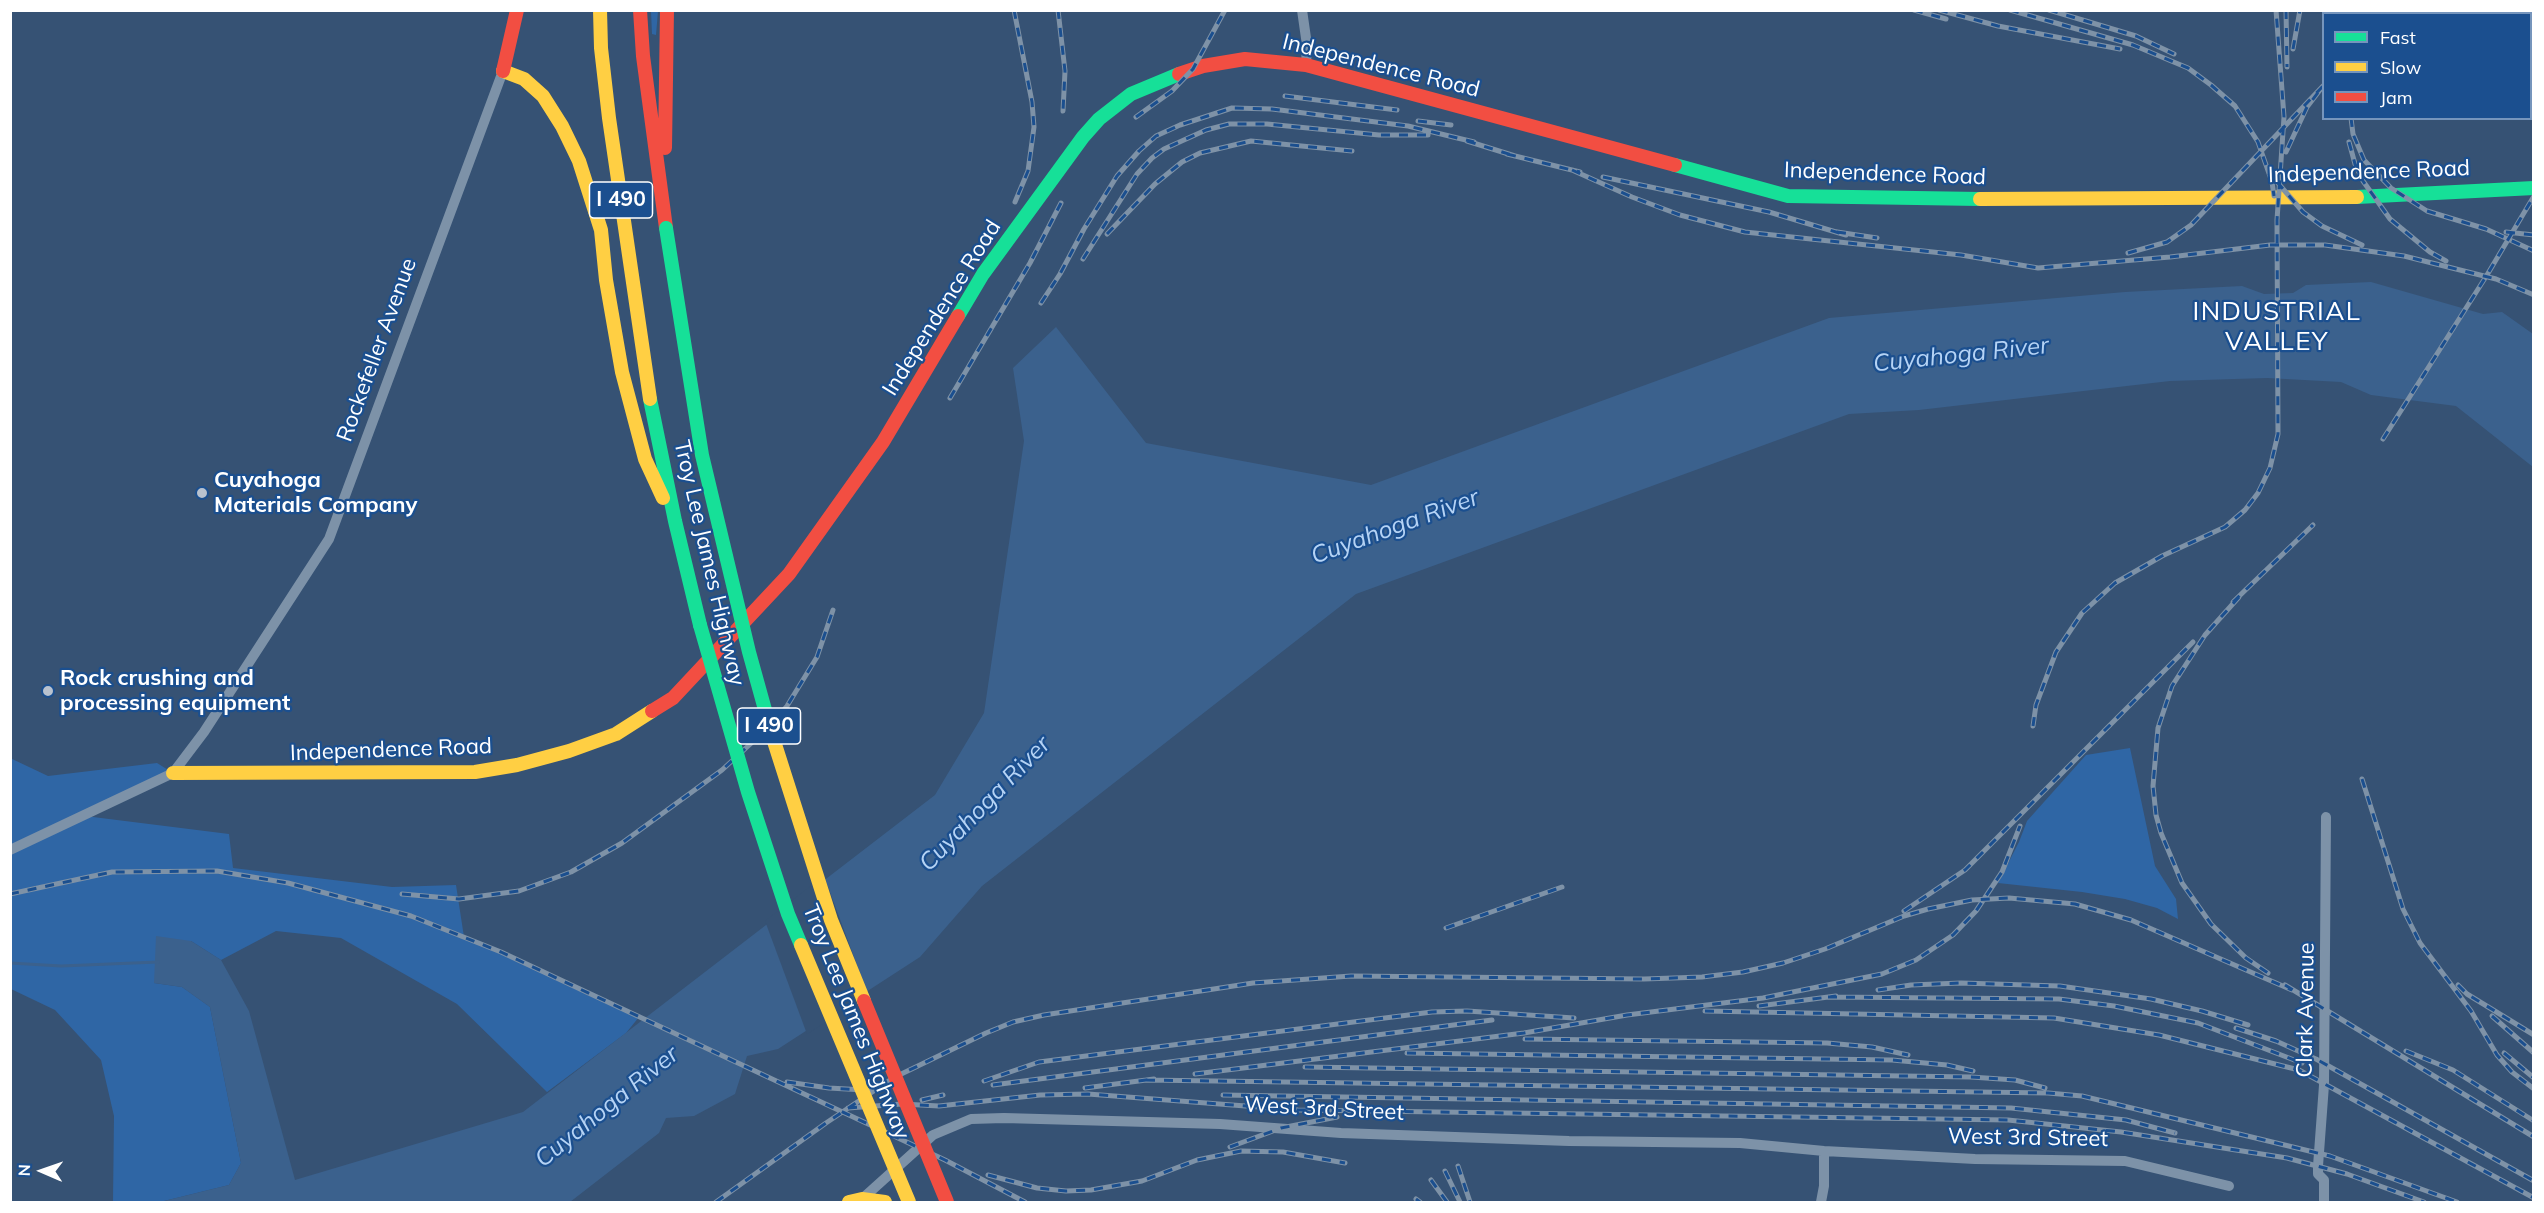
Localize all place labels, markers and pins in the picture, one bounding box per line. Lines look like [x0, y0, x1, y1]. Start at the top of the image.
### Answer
place label: Cuyahoga Materials Company [214, 467, 417, 518]
marker: Cuyahoga Materials Company [195, 486, 209, 500]
place label: Rock crushing and processing equipment [60, 665, 290, 716]
marker: Rock crushing and processing equipment [41, 684, 55, 698]

